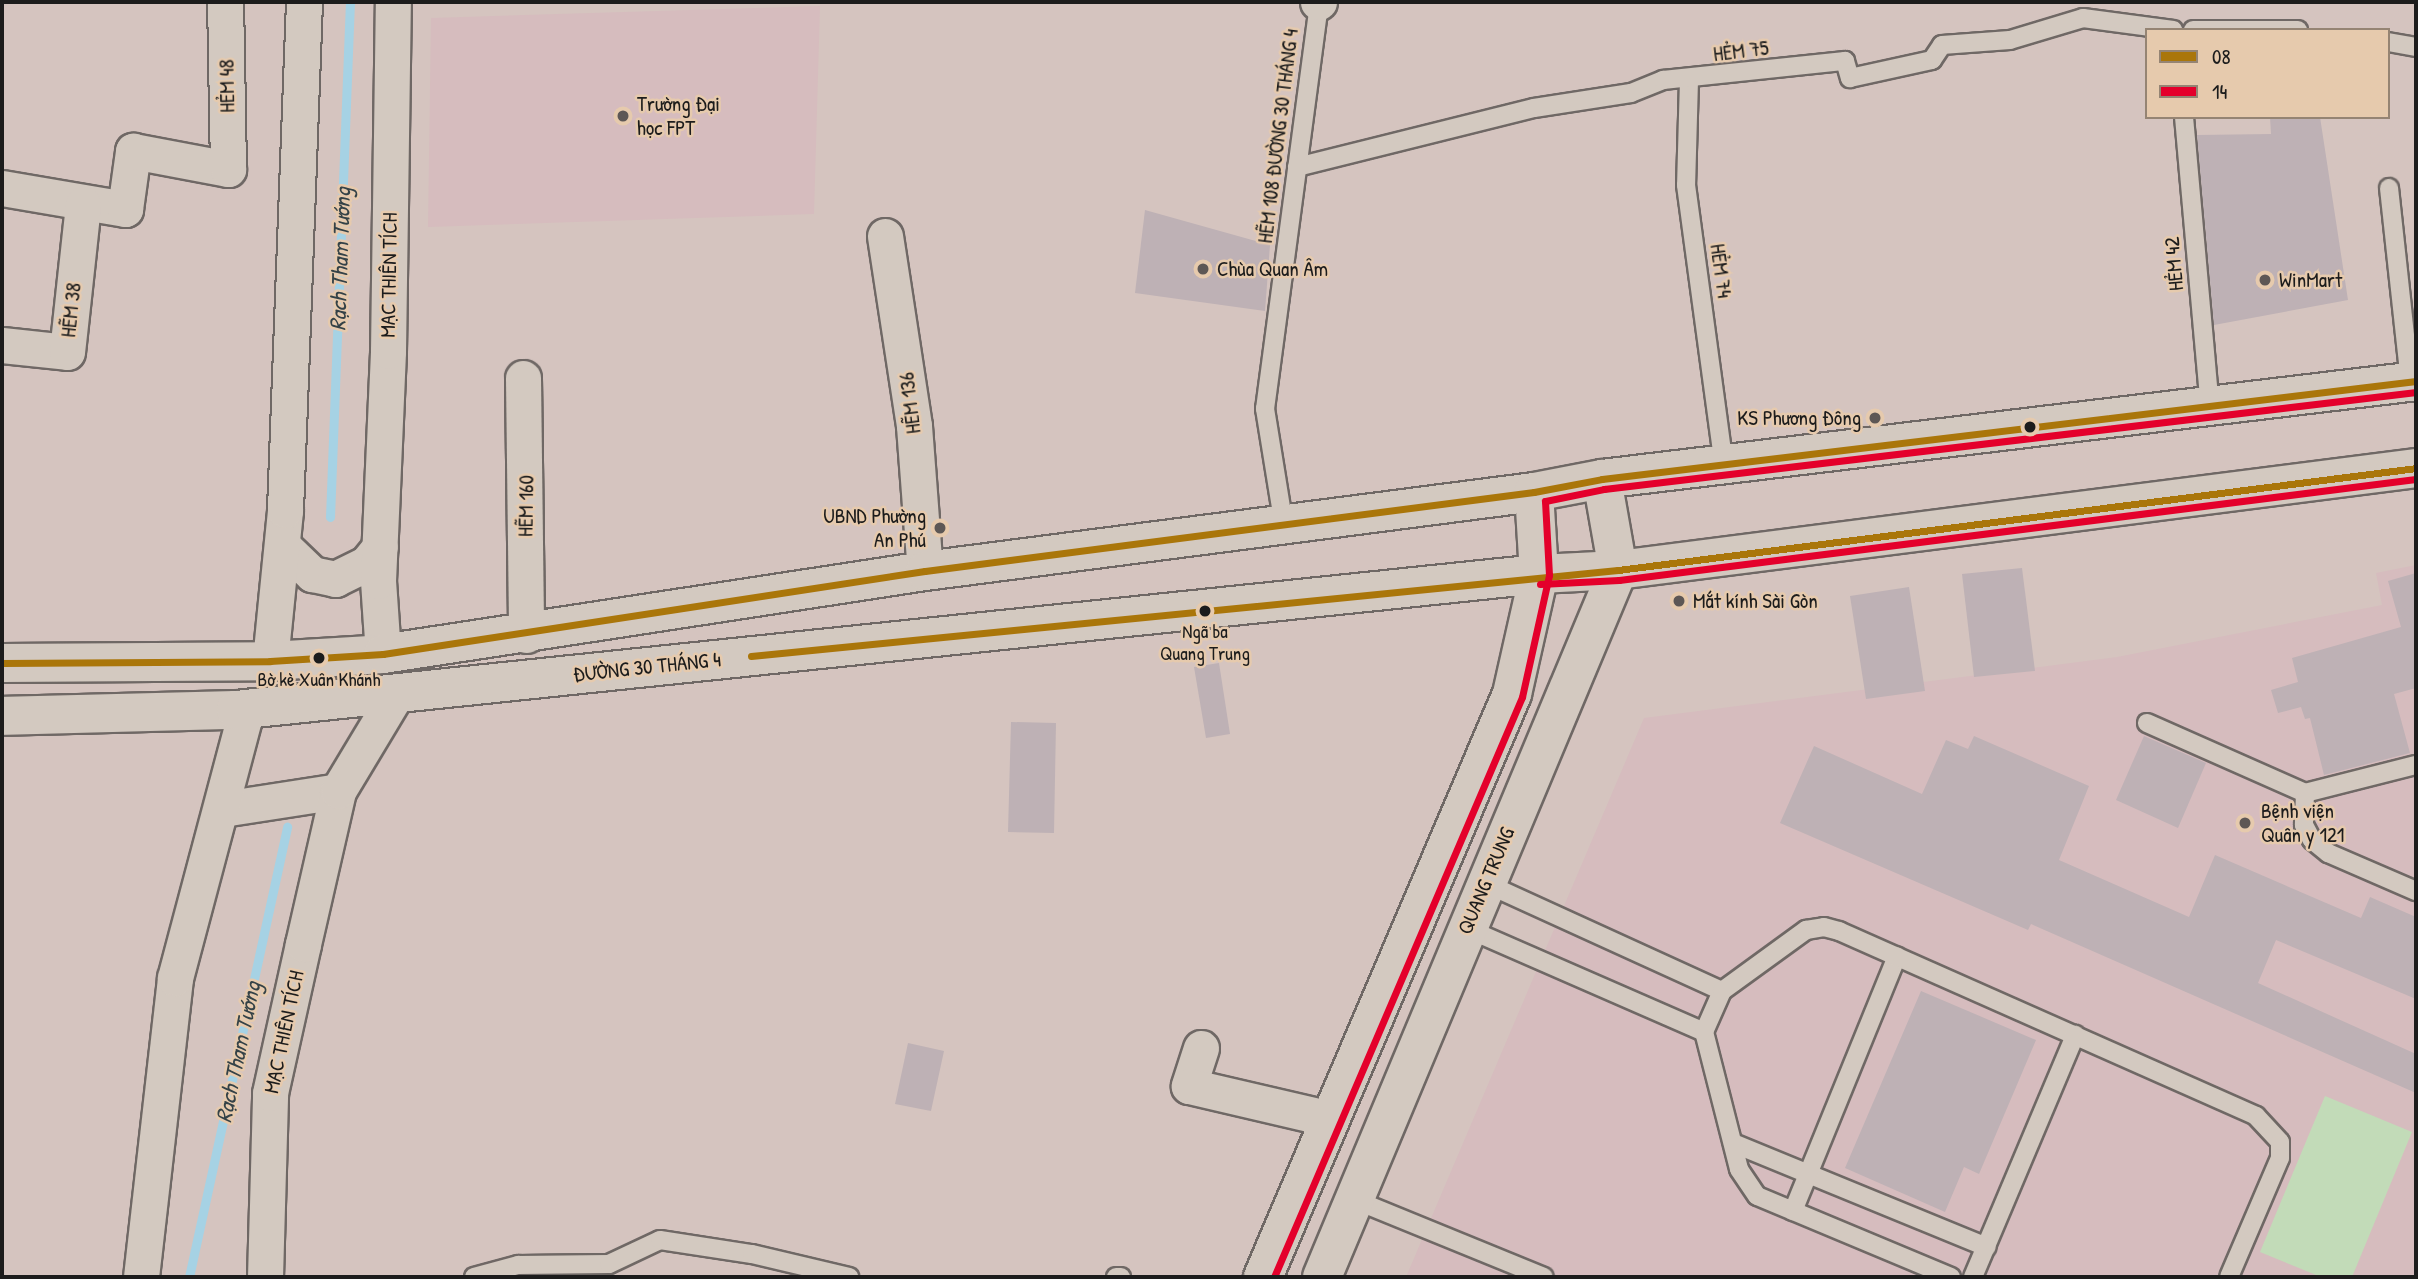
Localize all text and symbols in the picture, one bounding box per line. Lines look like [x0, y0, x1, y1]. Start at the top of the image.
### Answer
street label: HẼM 108 ĐƯỜNG 30 THÁNG 4 [1252, 27, 1304, 245]
legend [2145, 28, 2390, 119]
street label: HẺM 75 [1712, 35, 1770, 67]
text: 08 [2212, 42, 2231, 71]
street label: HẺM 48 [214, 59, 240, 113]
text: 14 [2212, 77, 2228, 106]
place label: Trường Đại học FPT [637, 91, 720, 141]
marker: Trường Đại học FPT [615, 108, 631, 124]
water label: Rạch Tham Tướng [324, 187, 356, 331]
street label: MẠC THIÊN TÍCH [375, 212, 403, 338]
street label: HẺM 42 [2159, 236, 2189, 292]
street label: HẺM 74 [1705, 242, 1737, 300]
place label: Chùa Quan Âm [1217, 256, 1328, 282]
marker: Chùa Quan Âm [1195, 261, 1211, 277]
place label: WinMart [2279, 267, 2342, 293]
marker: WinMart [2257, 272, 2273, 288]
street label: HẼM 38 [56, 281, 86, 339]
street label: HẼM 136 [894, 371, 926, 435]
place label: KS Phương Đông [1737, 405, 1861, 431]
marker: KS Phương Đông [1867, 410, 1883, 426]
unlabelled marker [2023, 420, 2037, 434]
street label: HẼM 160 [513, 475, 539, 537]
place label: UBND Phường An Phú [823, 503, 926, 553]
marker: UBND Phường An Phú [932, 520, 948, 536]
place label: Mắt kính Sài Gòn [1693, 588, 1818, 614]
marker: Mắt kính Sài Gòn [1671, 593, 1687, 609]
marker: Ngã ba Quang Trung [1198, 604, 1212, 618]
place label: Ngã ba Quang Trung [1160, 621, 1250, 665]
street label: ĐƯỜNG 30 THÁNG 4 [572, 647, 722, 687]
marker: Bờ kè Xuân Khánh [312, 651, 326, 665]
place label: Bờ kè Xuân Khánh [258, 669, 380, 691]
place label: Bệnh viện Quân y 121 [2261, 798, 2344, 848]
marker: Bệnh viện Quân y 121 [2235, 813, 2255, 833]
street label: QUANG TRUNG [1452, 824, 1520, 938]
street label: MẠC THIÊN TÍCH [259, 968, 309, 1096]
water label: Rạch Tham Tướng [210, 979, 266, 1125]

